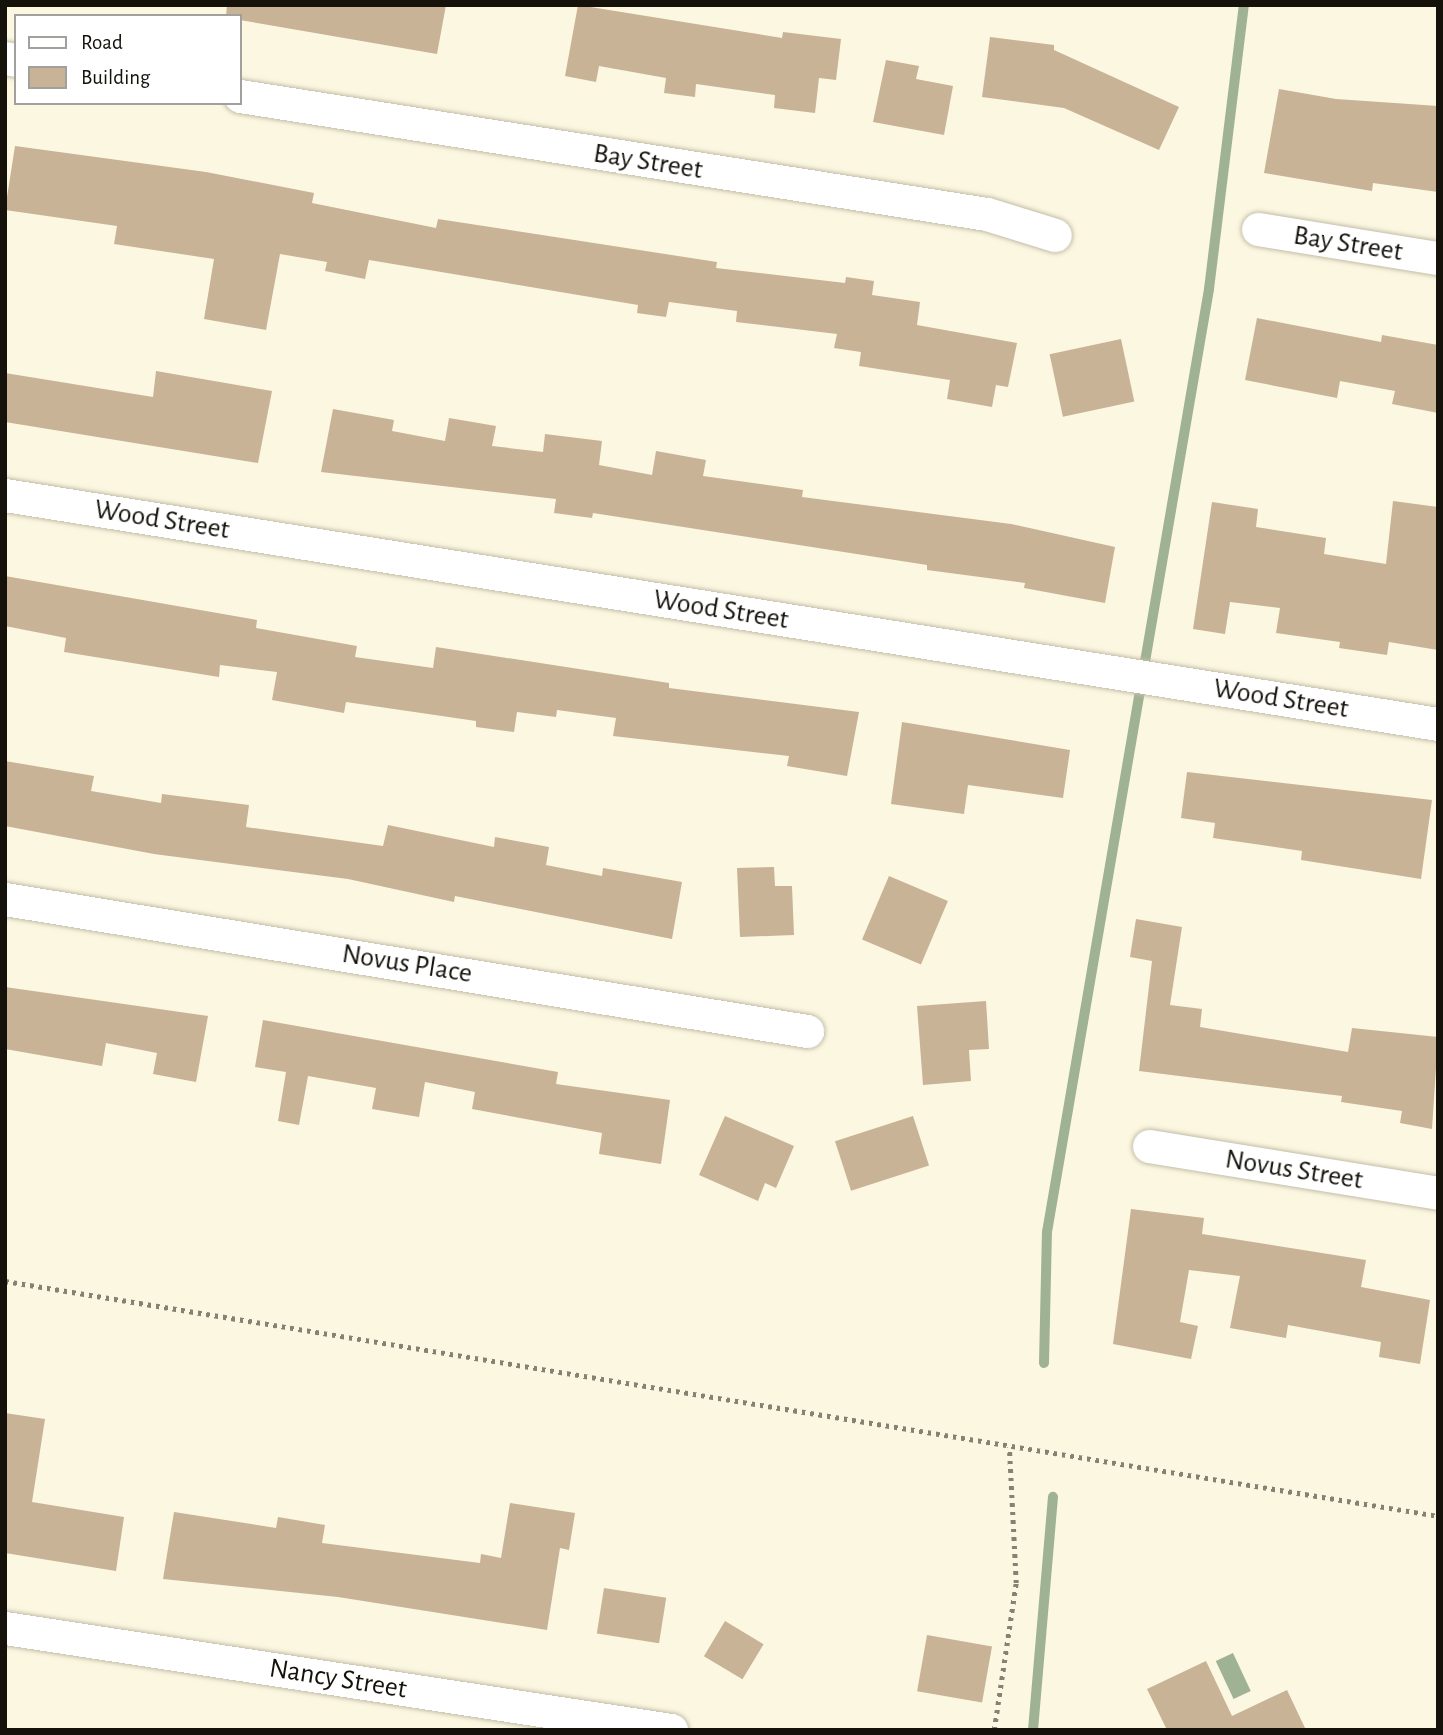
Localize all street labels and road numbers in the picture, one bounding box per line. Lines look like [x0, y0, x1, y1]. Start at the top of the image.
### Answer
street label: Bay Street [591, 137, 705, 187]
street label: Bay Street [1291, 219, 1405, 269]
street label: Wood Street [92, 493, 232, 547]
street label: Wood Street [651, 583, 791, 637]
street label: Wood Street [1211, 672, 1351, 726]
street label: Novus Place [340, 937, 474, 991]
street label: Novus Street [1223, 1143, 1365, 1197]
street label: Nancy Street [267, 1652, 409, 1706]

